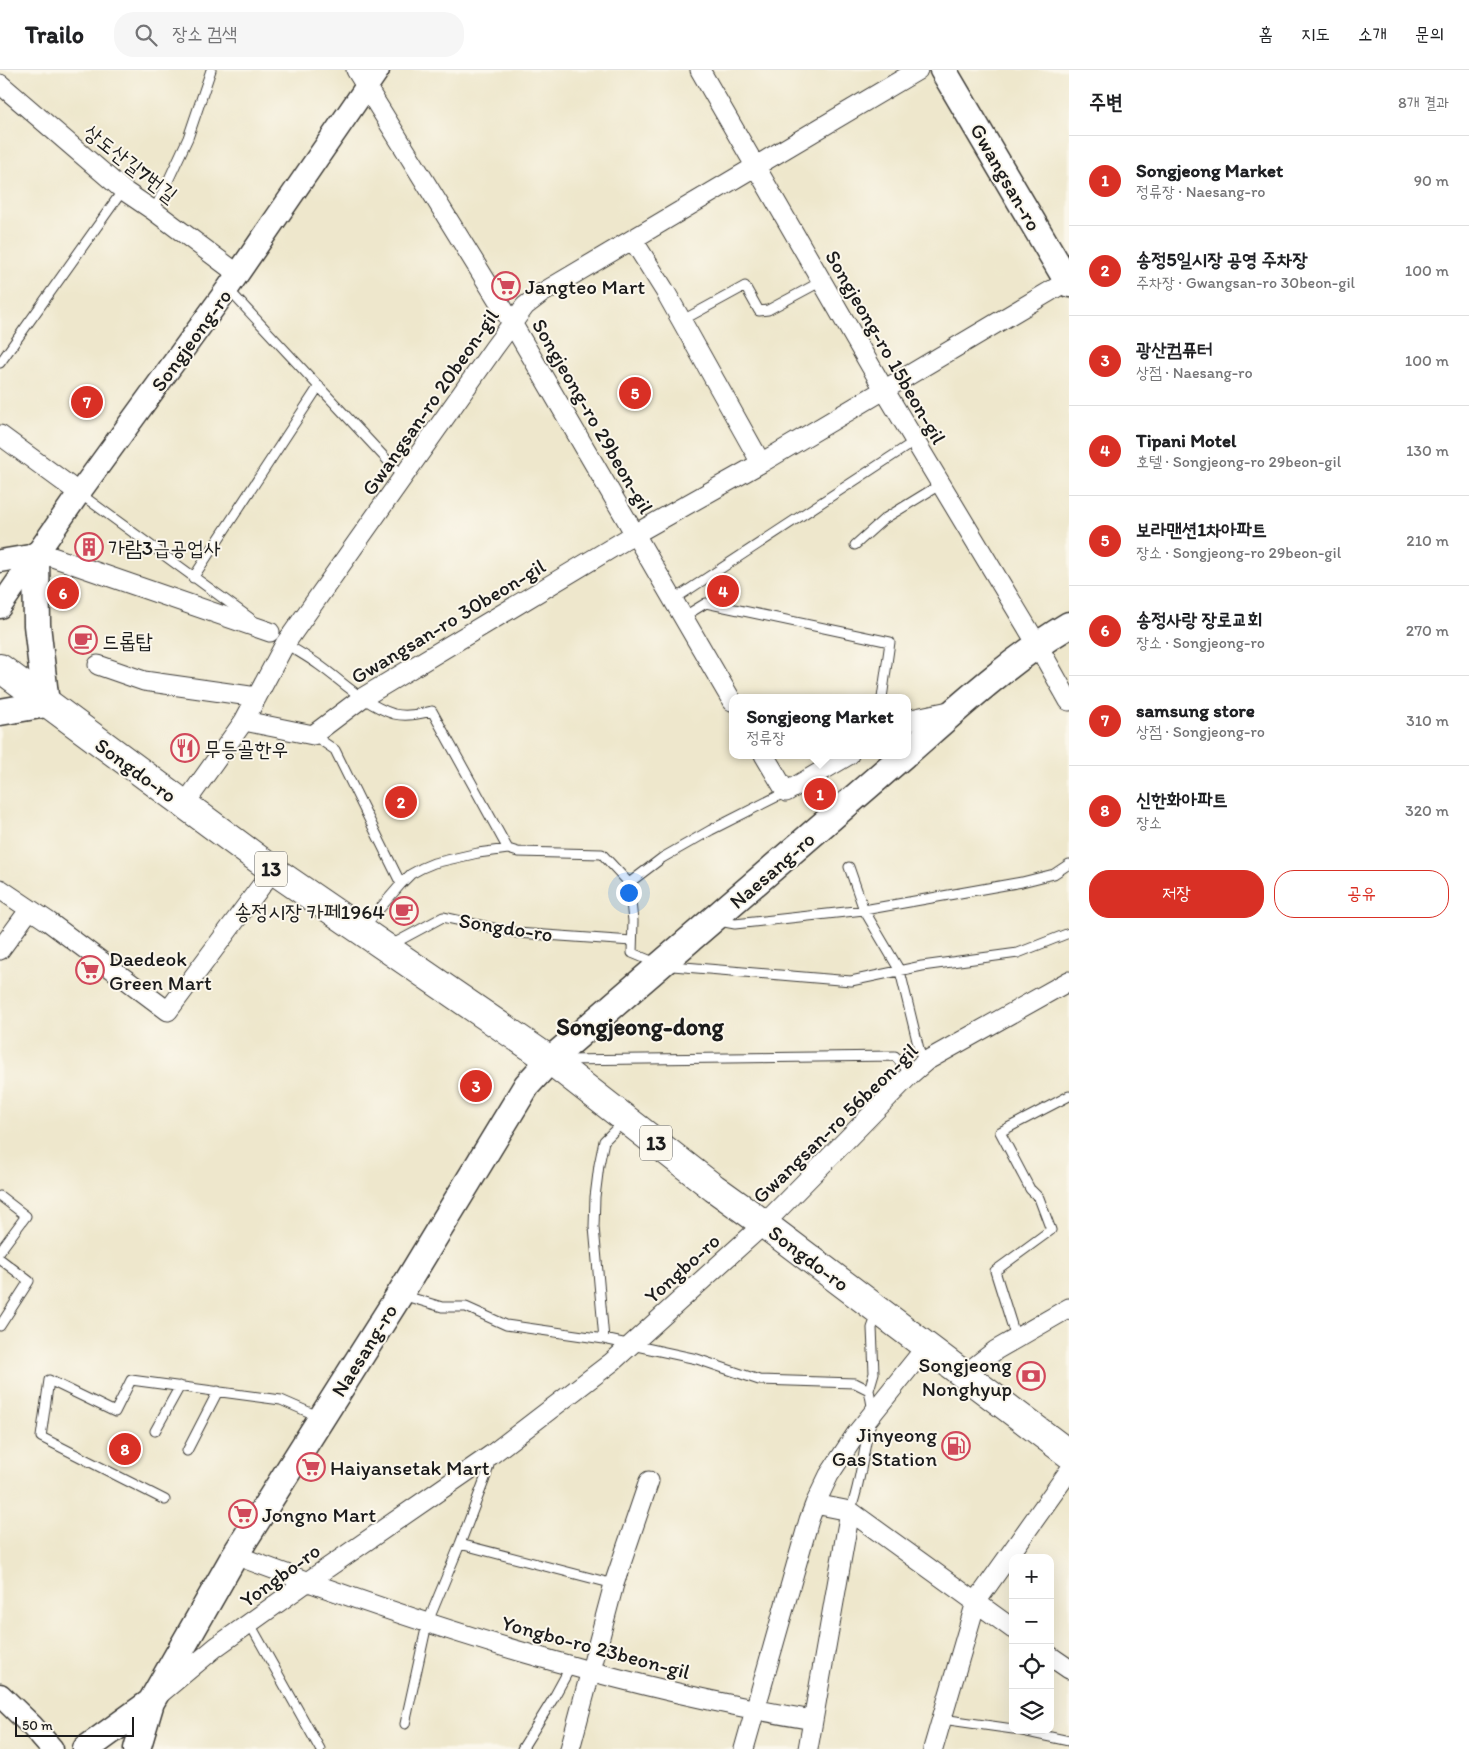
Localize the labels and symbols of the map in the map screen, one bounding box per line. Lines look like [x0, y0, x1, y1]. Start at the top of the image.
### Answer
street label: 상도산길7번길 [79, 119, 183, 207]
street label: Gwangsan-ro [965, 119, 1047, 235]
street label: Songjeong-ro 15beon-gil [820, 246, 952, 448]
supermarket icon: Jangteo Mart [491, 271, 521, 301]
place label: Jangteo Mart [525, 274, 645, 299]
street label: Songjeong-ro [145, 284, 237, 396]
street label: Gwangsan-ro 20beon-gil [356, 304, 504, 500]
street label: Songjeong-ro 29beon-gil [527, 314, 659, 518]
pin: 5 [619, 374, 651, 412]
pin: 7 [71, 383, 103, 421]
building icon: 가람3급공업사 [74, 532, 104, 562]
place label: 가람3급공업사 [108, 535, 221, 560]
street label: Gwangsan-ro 30beon-gil [346, 553, 550, 689]
pin: 4 [707, 572, 739, 610]
pin: 6 [47, 574, 79, 612]
cafe icon: 드롭탑 [68, 625, 98, 655]
place label: 드롭탑 [102, 628, 153, 653]
street label: Songdo-ro [90, 732, 182, 808]
restaurant icon: 무등골한우 [170, 733, 200, 763]
place label: 무등골한우 [204, 736, 289, 761]
pin: 1 [804, 775, 836, 813]
pin: 2 [385, 783, 417, 821]
street label: Naesang-ro [724, 826, 820, 914]
road number: 13 [255, 852, 287, 886]
your location [616, 880, 642, 906]
cafe icon: 송정시장 카페1964 [389, 896, 419, 926]
place label: 송정시장 카페1964 [234, 899, 385, 924]
street label: Songdo-ro [457, 907, 555, 947]
place label: Daedeok Green Mart [109, 946, 212, 995]
supermarket icon: Daedeok Green Mart [75, 955, 105, 985]
district label: Songjeong-dong [556, 1012, 725, 1042]
street label: Gwangsan-ro 56beon-gil [747, 1038, 923, 1208]
pin: 3 [460, 1067, 492, 1105]
road number: 13 [640, 1126, 672, 1160]
street label: Songdo-ro [764, 1220, 854, 1296]
street label: Yongbo-ro [639, 1228, 725, 1308]
street label: Naesang-ro [326, 1299, 402, 1401]
place label: Songjeong Nonghyup [919, 1352, 1012, 1401]
bank icon: Songjeong Nonghyup [1016, 1361, 1046, 1391]
place label: Jinyeong Gas Station [832, 1422, 937, 1471]
pin: 8 [109, 1430, 141, 1468]
fuel station icon: Jinyeong Gas Station [941, 1431, 971, 1461]
supermarket icon: Haiyansetak Mart [296, 1452, 326, 1482]
place label: Haiyansetak Mart [330, 1455, 490, 1480]
supermarket icon: Jongno Mart [228, 1499, 258, 1529]
place label: Jongno Mart [262, 1502, 376, 1527]
street label: Yongbo-ro [235, 1538, 325, 1612]
street label: Yongbo-ro 23beon-gil [499, 1610, 693, 1684]
scale bar [15, 1714, 134, 1737]

